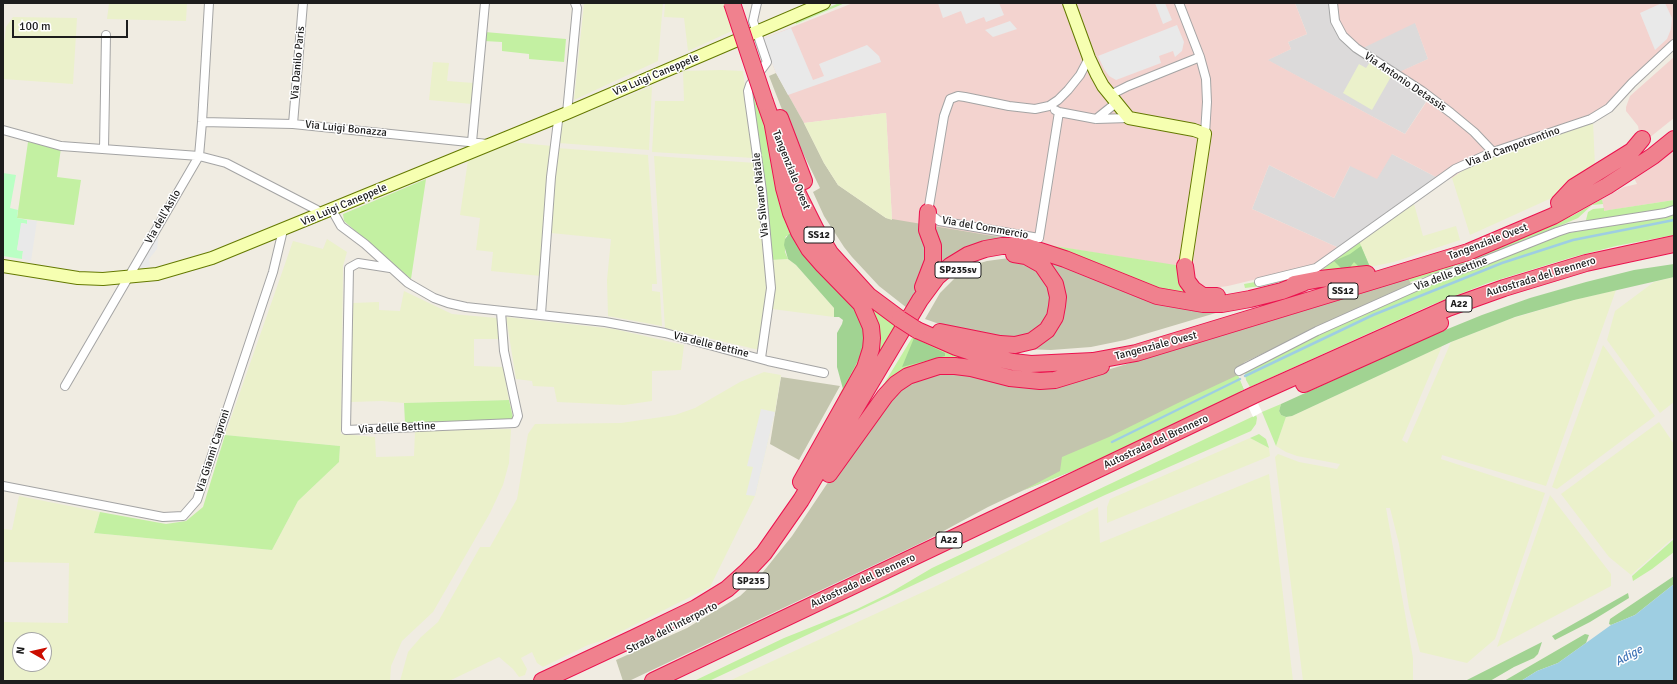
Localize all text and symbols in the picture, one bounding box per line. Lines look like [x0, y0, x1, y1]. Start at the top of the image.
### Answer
scale bar [14, 12, 130, 38]
text: 100 m [19, 19, 51, 34]
street label: Via Danilo Paris [288, 26, 308, 100]
street label: Via Antonio Detassis [1361, 50, 1449, 114]
street label: Via Luigi Caneppele [611, 51, 701, 99]
street label: Via Luigi Bonazza [304, 118, 388, 140]
street label: Via di Campotrentino [1464, 124, 1562, 170]
street label: Tangenziale Ovest [769, 128, 813, 212]
street label: Via Silvano Natale [750, 152, 772, 238]
street label: Via Luigi Caneppele [299, 181, 389, 229]
street label: Via dell'Asilo [142, 188, 184, 246]
street label: Via del Commercio [941, 214, 1029, 242]
street label: Tangenziale Ovest [1446, 221, 1530, 263]
road number: SS12 [804, 227, 834, 243]
street label: Via delle Bettine [1413, 254, 1489, 294]
street label: Autostrada del Brennero [1485, 254, 1597, 300]
road number: SP235sv [935, 262, 981, 278]
road number: SS12 [1328, 283, 1358, 299]
road number: A22 [1446, 296, 1472, 312]
street label: Via delle Bettine [672, 329, 750, 361]
street label: Tangenziale Ovest [1114, 329, 1198, 363]
street label: Via Gianni Caproni [193, 408, 233, 494]
street label: Autostrada del Brennero [1102, 412, 1210, 472]
street label: Via delle Bettine [358, 419, 436, 437]
road number: A22 [936, 532, 962, 548]
street label: Autostrada del Brennero [809, 551, 917, 611]
road number: SP235 [733, 573, 769, 589]
street label: Strada dell'Interporto [624, 599, 720, 657]
north arrow [12, 632, 52, 672]
water label: Adige [1613, 643, 1645, 669]
text: N [14, 646, 28, 655]

